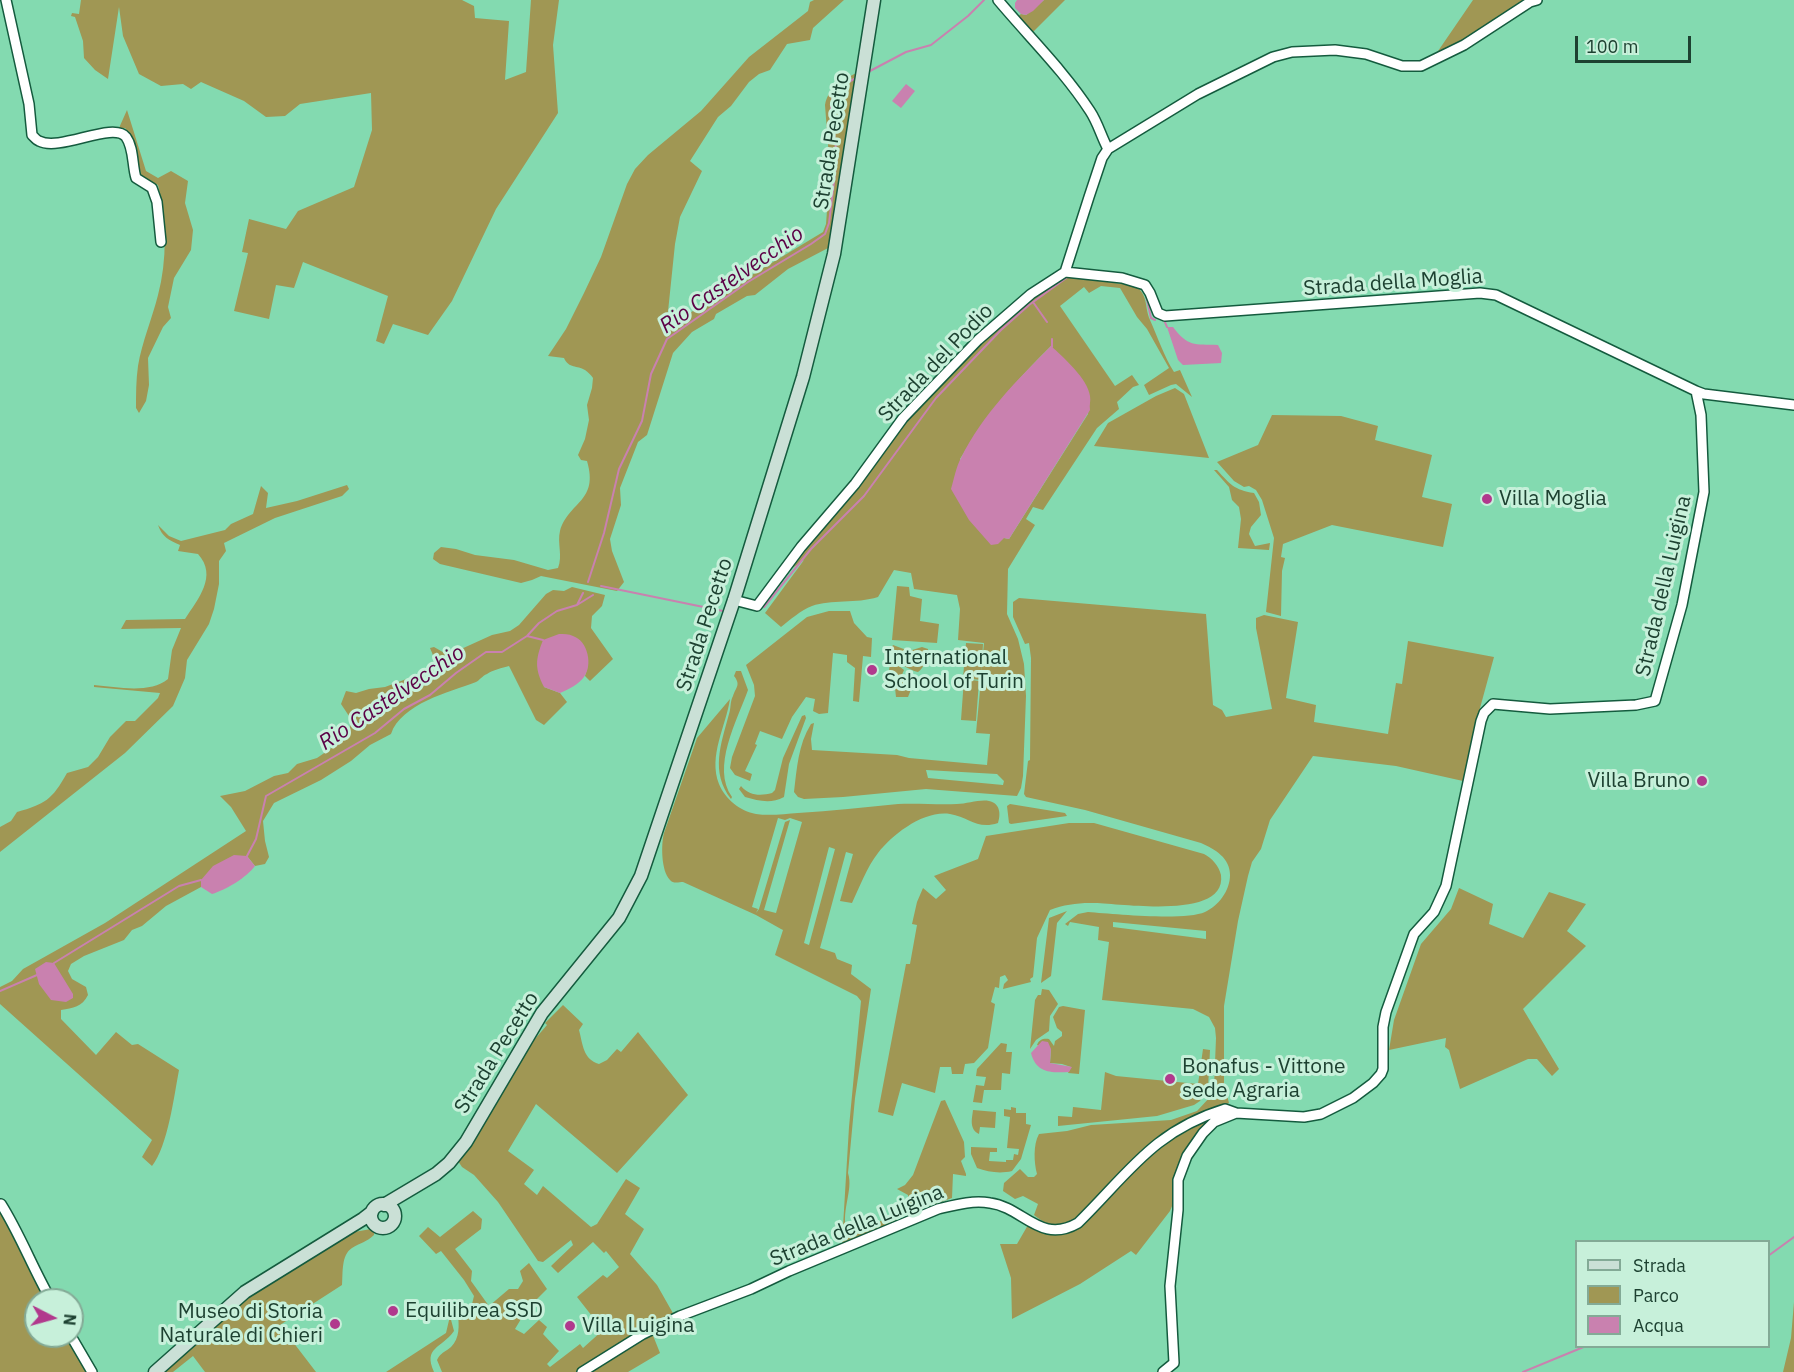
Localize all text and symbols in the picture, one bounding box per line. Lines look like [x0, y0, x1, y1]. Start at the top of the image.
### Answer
scale bar [1578, 24, 1694, 62]
text: 100 m [1586, 35, 1638, 58]
street label: Strada Pecetto [809, 70, 855, 212]
water label: Rio Castelvecchio [655, 220, 809, 340]
street label: Strada della Moglia [1302, 264, 1484, 302]
street label: Strada del Podio [873, 299, 999, 427]
place label: Villa Moglia [1499, 486, 1607, 512]
marker: Villa Moglia [1480, 492, 1494, 506]
street label: Strada della Luigina [1631, 493, 1697, 679]
street label: Strada Pecetto [672, 555, 738, 695]
water label: Rio Castelvecchio [314, 640, 470, 756]
place label: International School of Turin [884, 645, 1024, 695]
marker: International School of Turin [865, 663, 879, 677]
place label: Villa Bruno [1587, 768, 1690, 794]
marker: Villa Bruno [1695, 774, 1709, 788]
street label: Strada Pecetto [450, 987, 544, 1119]
place label: Bonafus - Vittone sede Agraria [1182, 1054, 1346, 1104]
marker: Bonafus - Vittone sede Agraria [1163, 1072, 1177, 1086]
street label: Strada della Luigina [767, 1180, 947, 1272]
legend [1575, 1240, 1770, 1348]
text: Strada [1633, 1254, 1686, 1277]
text: Parco [1633, 1284, 1679, 1307]
north arrow [24, 1288, 84, 1348]
place label: Equilibrea SSD [405, 1298, 543, 1324]
place label: Museo di Storia Naturale di Chieri [160, 1299, 323, 1349]
marker: Equilibrea SSD [386, 1304, 400, 1318]
text: N [59, 1313, 80, 1326]
place label: Villa Luigina [582, 1313, 694, 1339]
text: Acqua [1633, 1314, 1684, 1337]
marker: Museo di Storia Naturale di Chieri [328, 1317, 342, 1331]
marker: Villa Luigina [563, 1319, 577, 1333]

